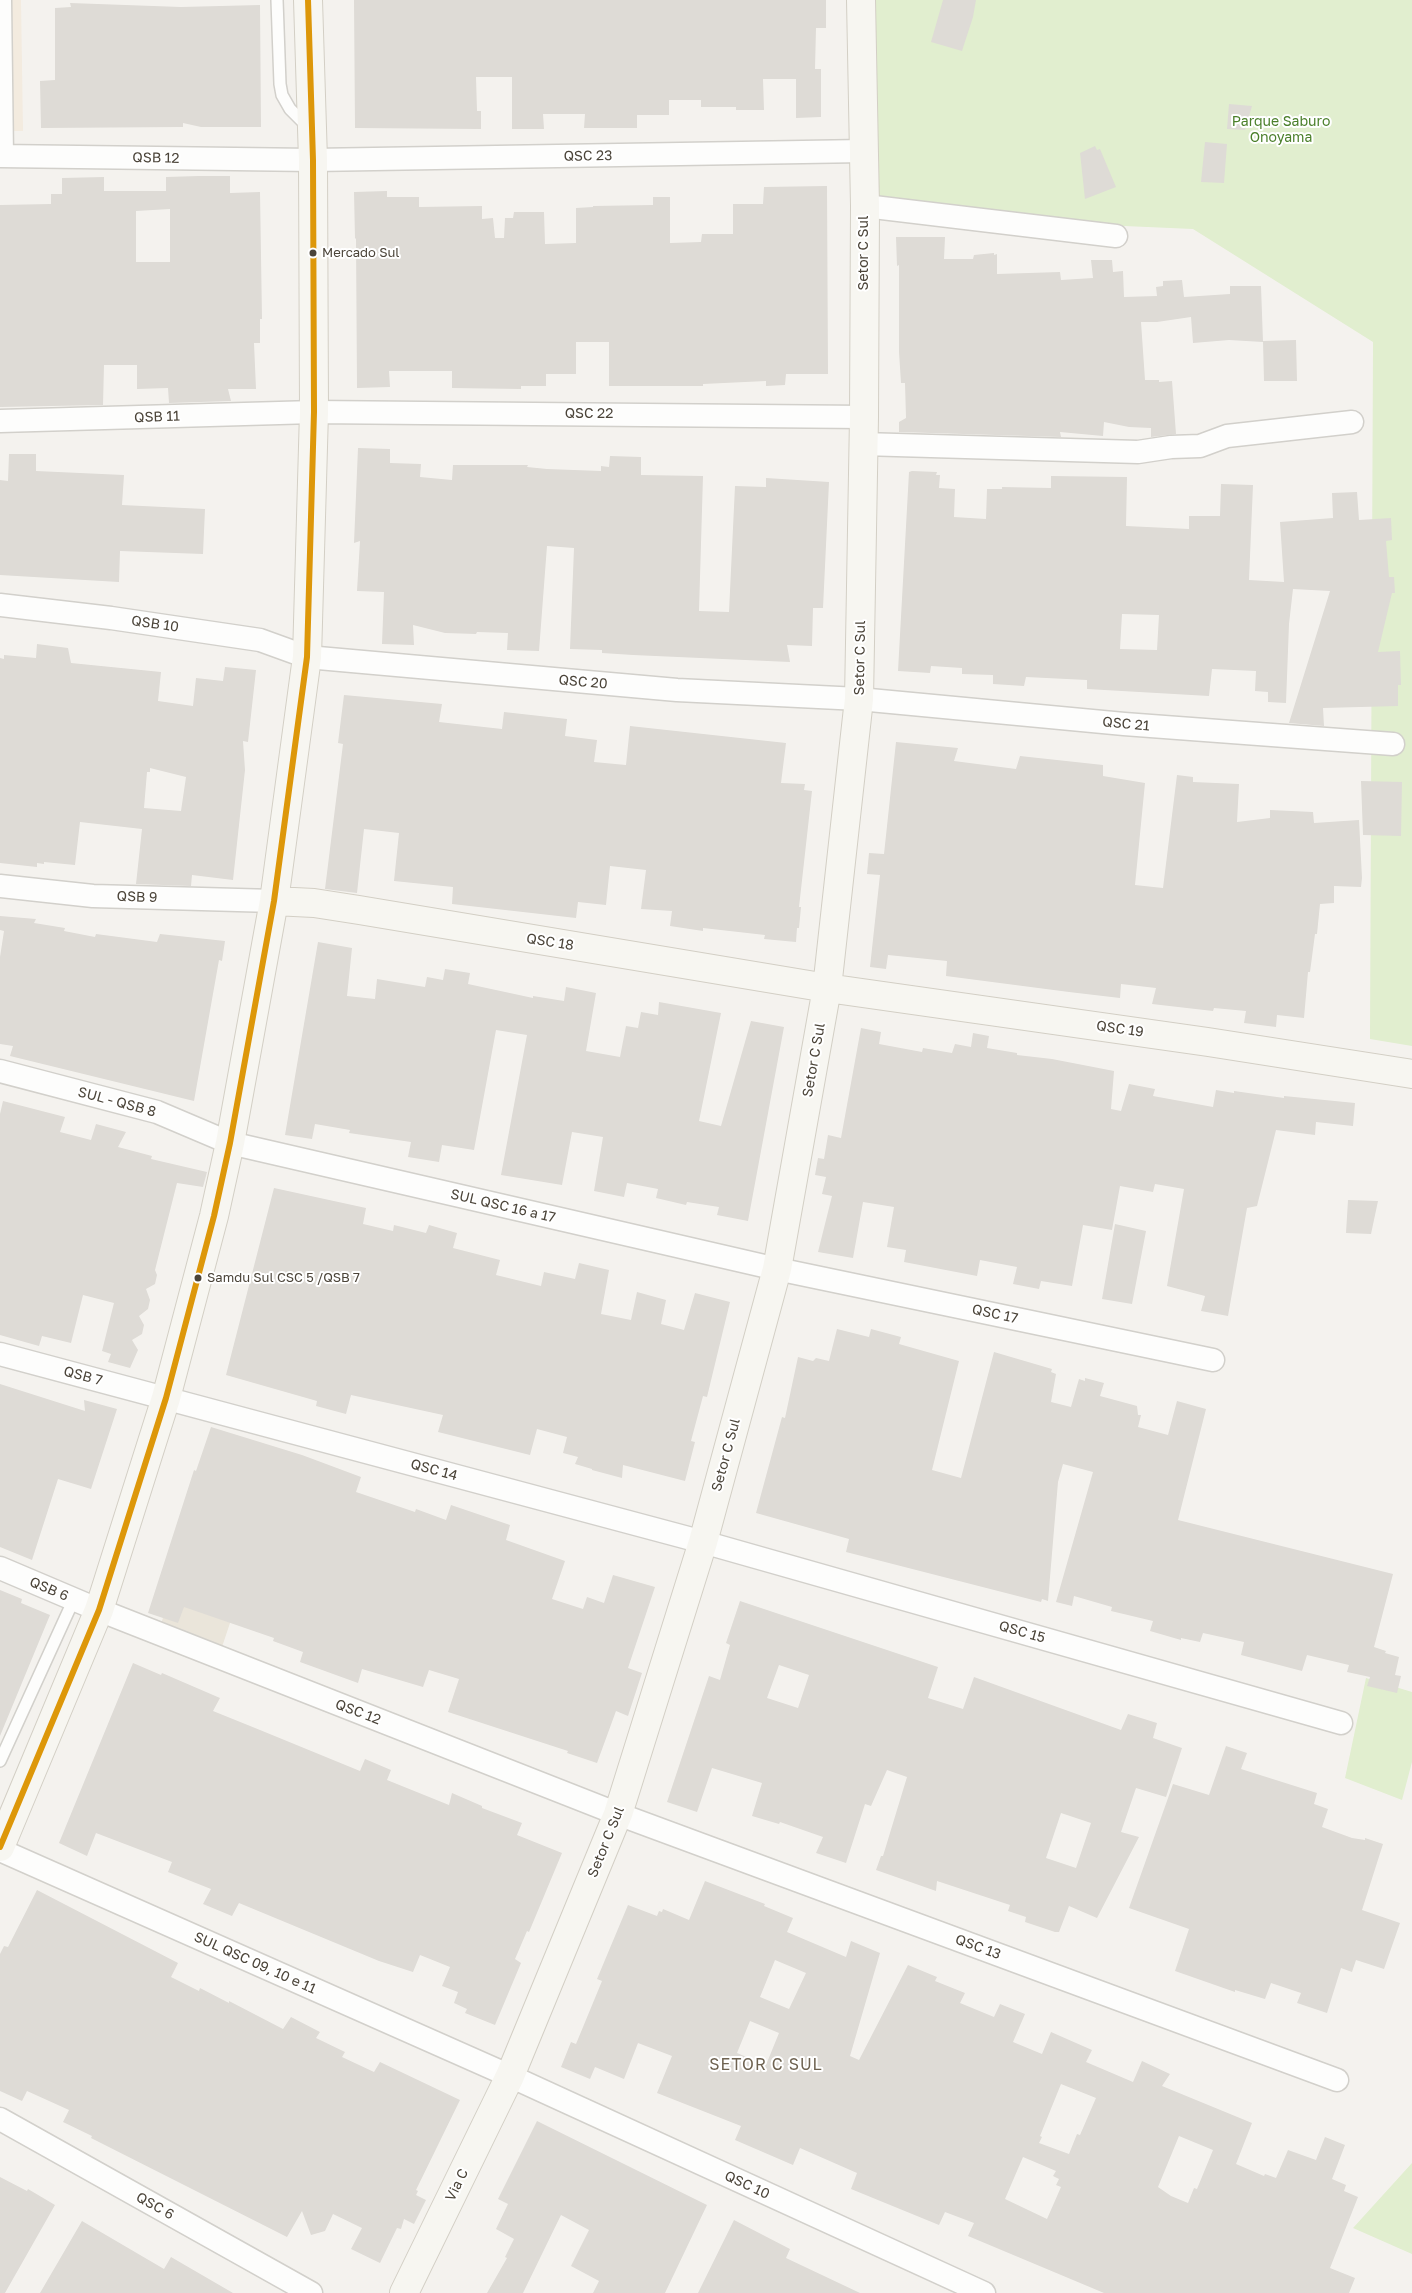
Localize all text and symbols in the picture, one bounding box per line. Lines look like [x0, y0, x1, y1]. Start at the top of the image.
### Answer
park label: Parque Saburo Onoyama [1232, 114, 1330, 146]
street label: QSC 23 [564, 147, 612, 165]
street label: QSB 12 [132, 149, 180, 167]
street label: Setor C Sul [856, 216, 872, 290]
place label: Mercado Sul [322, 245, 399, 261]
marker: Mercado Sul [308, 248, 318, 258]
street label: QSC 22 [565, 406, 613, 422]
street label: QSB 11 [134, 408, 180, 426]
street label: QSB 10 [130, 612, 180, 636]
street label: Setor C Sul [851, 620, 869, 696]
street label: QSC 20 [558, 671, 608, 693]
street label: QSC 21 [1102, 714, 1150, 734]
street label: QSB 9 [116, 888, 158, 906]
street label: QSC 18 [525, 930, 575, 954]
street label: QSC 19 [1095, 1017, 1145, 1041]
street label: Setor C Sul [799, 1022, 829, 1098]
street label: SUL - QSB 8 [76, 1084, 158, 1120]
street label: SUL QSC 16 a 17 [449, 1186, 557, 1226]
place label: Samdu Sul CSC 5 /QSB 7 [207, 1270, 360, 1286]
marker: Samdu Sul CSC 5 /QSB 7 [193, 1273, 203, 1283]
street label: QSC 17 [970, 1301, 1020, 1327]
street label: QSB 7 [62, 1363, 104, 1389]
street label: Setor C Sul [708, 1417, 744, 1493]
street label: QSC 14 [409, 1456, 459, 1484]
street label: QSB 6 [27, 1573, 71, 1605]
street label: QSC 15 [997, 1617, 1047, 1647]
street label: QSC 12 [333, 1696, 383, 1728]
street label: Setor C Sul [584, 1804, 628, 1880]
street label: SUL QSC 09, 10 e 11 [191, 1928, 319, 1998]
street label: QSC 13 [953, 1931, 1003, 1963]
district label: SETOR C SUL [708, 2055, 824, 2075]
street label: Via C [442, 2166, 472, 2204]
street label: QSC 10 [722, 2167, 772, 2203]
street label: QSC 6 [133, 2189, 177, 2223]

